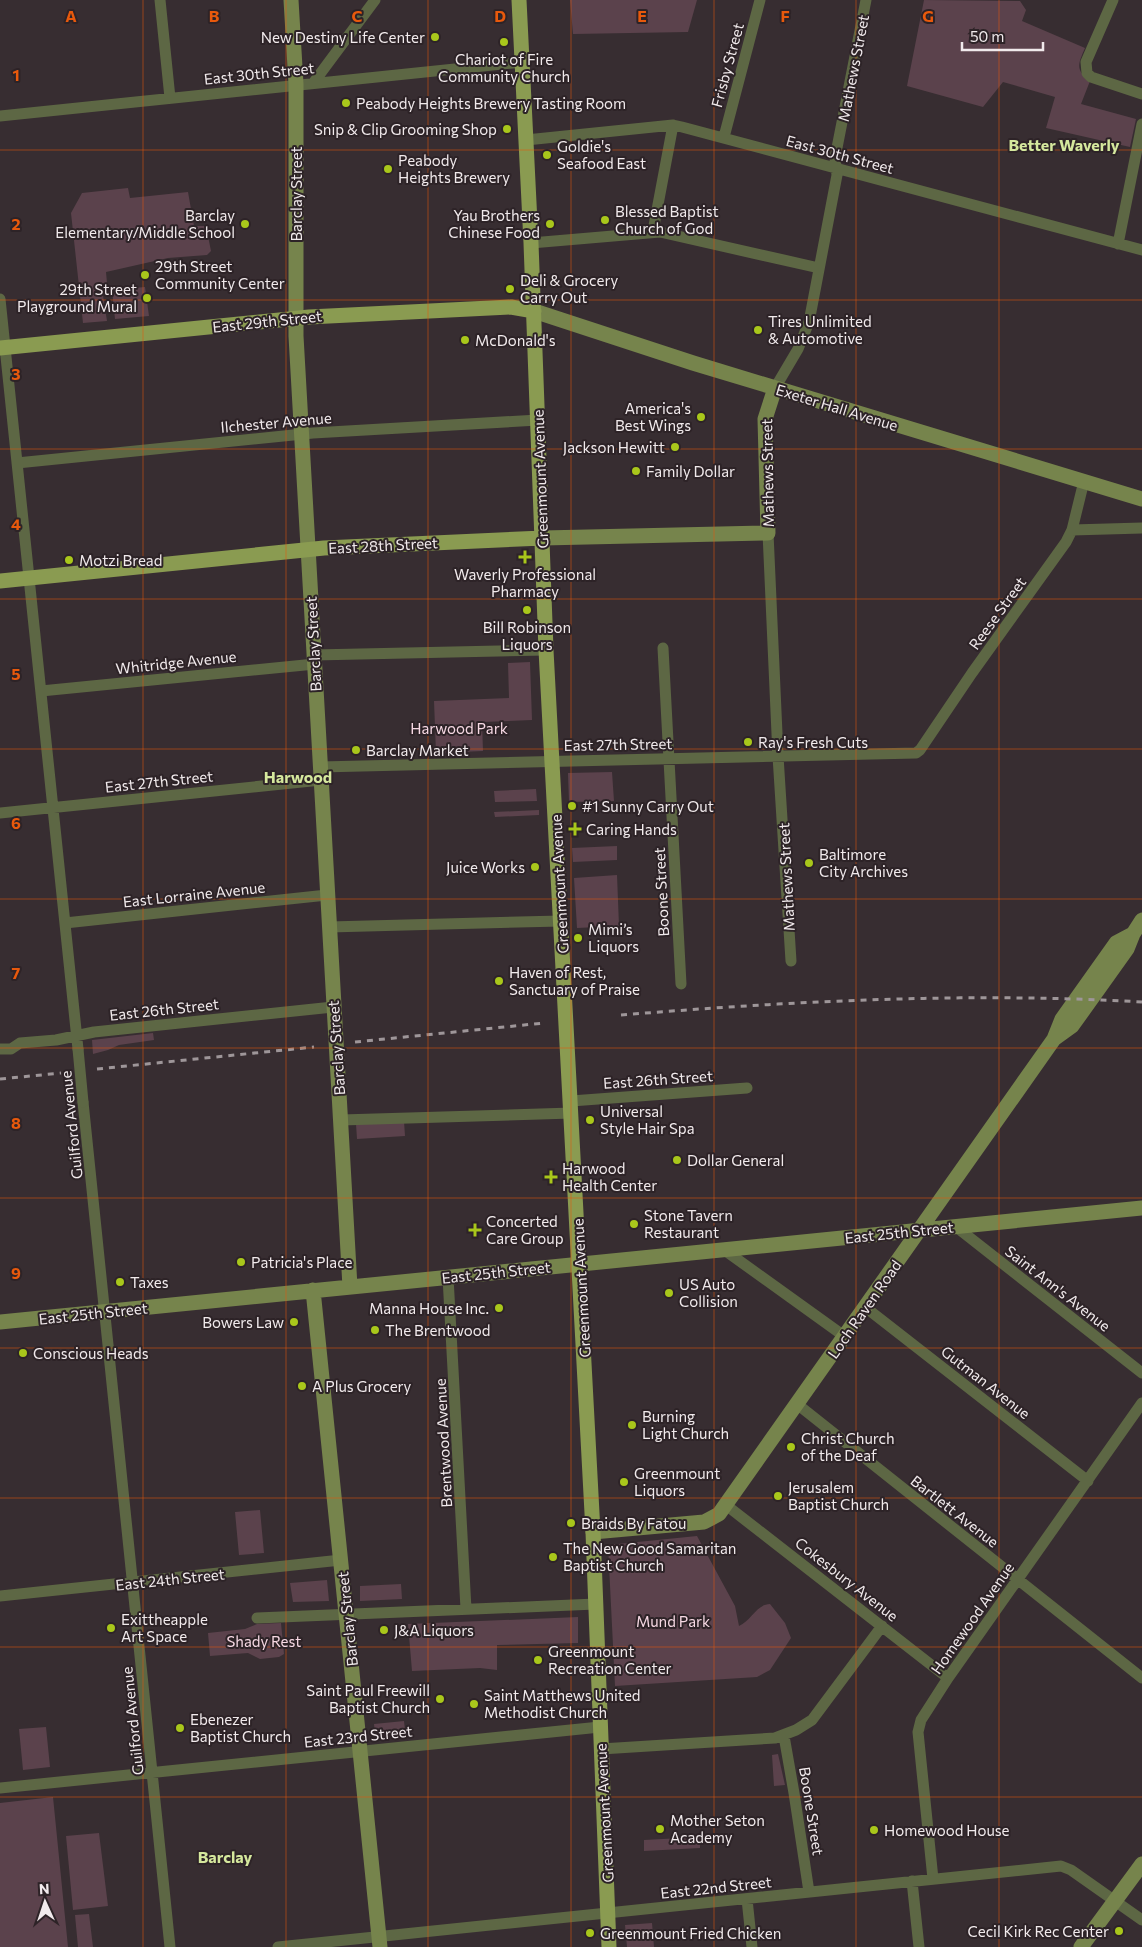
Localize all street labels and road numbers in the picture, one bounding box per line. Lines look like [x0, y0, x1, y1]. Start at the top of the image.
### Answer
street label: Mathews Street [834, 13, 872, 123]
street label: Frisby Street [707, 21, 747, 109]
street label: East 30th Street [203, 58, 315, 88]
street label: East 30th Street [784, 131, 896, 177]
street label: Barclay Street [287, 146, 305, 242]
street label: East 29th Street [211, 306, 323, 336]
street label: Exeter Hall Avenue [774, 380, 900, 434]
street label: Ilchester Avenue [220, 408, 332, 436]
street label: Greenmount Avenue [529, 409, 551, 549]
street label: Mathews Street [757, 419, 777, 527]
street label: East 28th Street [328, 533, 438, 557]
street label: Reese Street [965, 573, 1029, 653]
street label: Barclay Street [302, 596, 324, 692]
street label: Whitridge Avenue [115, 647, 237, 677]
street label: East 27th Street [563, 734, 673, 754]
street label: East 27th Street [104, 766, 214, 796]
street label: Greenmount Avenue [546, 814, 572, 954]
street label: Mathews Street [774, 822, 798, 932]
street label: Boone Street [650, 847, 672, 937]
street label: East Lorraine Avenue [122, 878, 266, 910]
street label: East 26th Street [108, 994, 220, 1024]
street label: Barclay Street [324, 1000, 348, 1096]
street label: East 26th Street [603, 1066, 713, 1092]
street label: Guilford Avenue [56, 1070, 86, 1180]
street label: East 25th Street [844, 1217, 954, 1247]
street label: Greenmount Avenue [568, 1218, 594, 1358]
street label: Saint Ann's Avenue [1002, 1241, 1114, 1335]
street label: Loch Raven Road [823, 1256, 905, 1362]
street label: East 25th Street [441, 1257, 551, 1287]
street label: East 25th Street [38, 1298, 148, 1328]
street label: Gutman Avenue [938, 1342, 1034, 1422]
street label: Brentwood Avenue [431, 1378, 455, 1508]
street label: Bartlett Avenue [908, 1471, 1003, 1551]
street label: Cokesbury Avenue [792, 1533, 902, 1625]
street label: Homewood Avenue [927, 1559, 1017, 1677]
street label: East 24th Street [115, 1564, 225, 1594]
street label: Barclay Street [333, 1571, 361, 1667]
street label: Guilford Avenue [117, 1666, 147, 1776]
street label: East 23rd Street [303, 1721, 413, 1751]
street label: Greenmount Avenue [591, 1743, 617, 1883]
street label: Boone Street [796, 1765, 828, 1857]
street label: East 22nd Street [660, 1872, 772, 1902]

